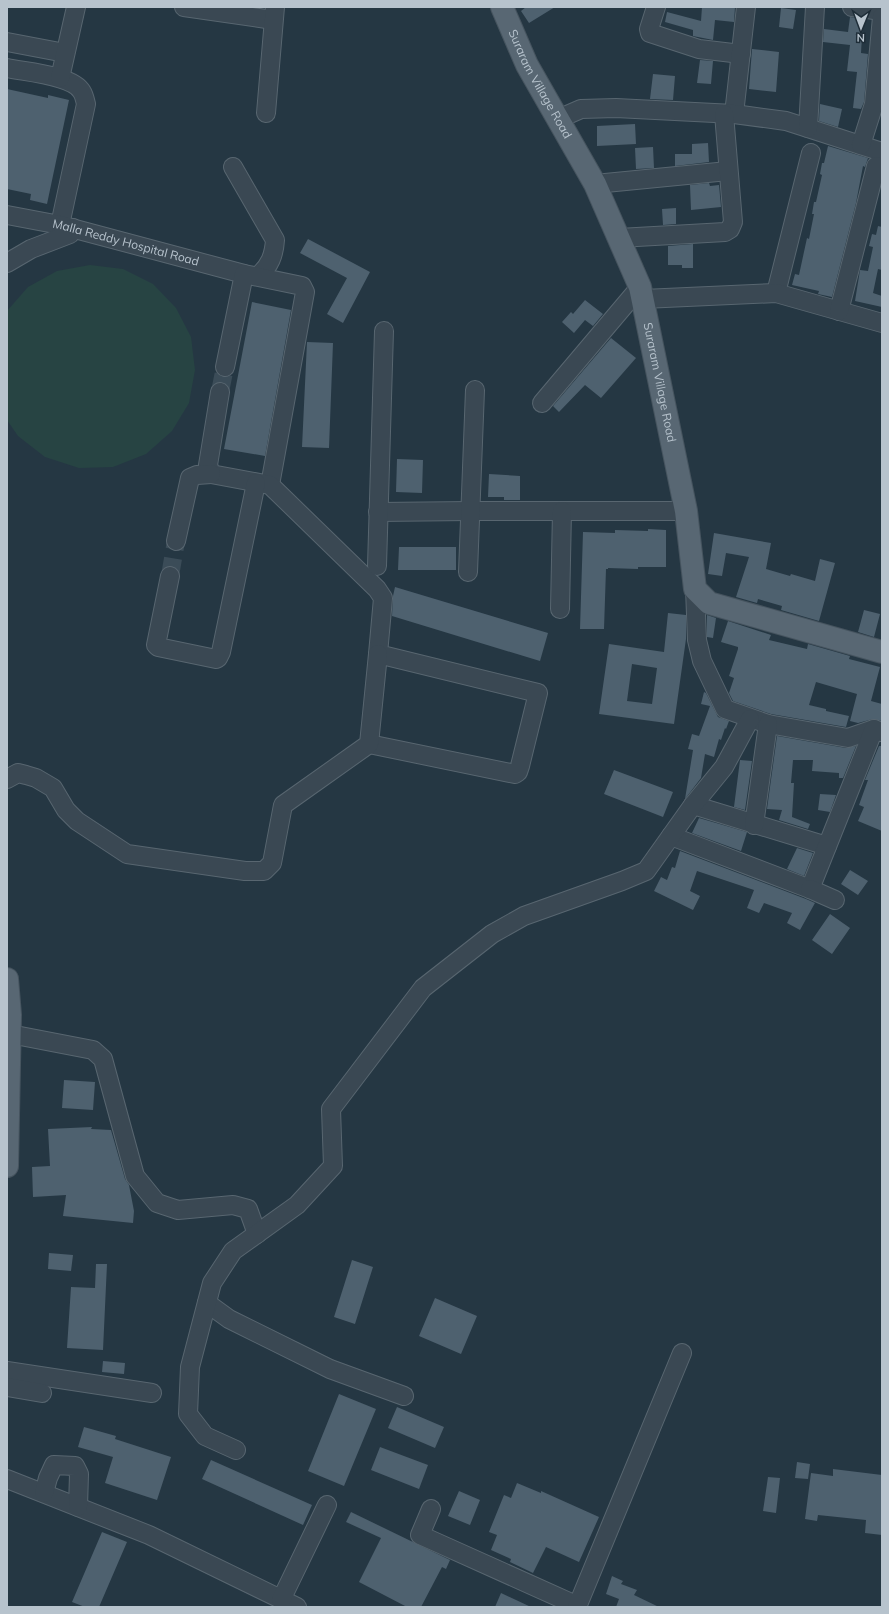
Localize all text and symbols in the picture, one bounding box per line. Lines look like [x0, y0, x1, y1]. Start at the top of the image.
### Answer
north arrow [841, 8, 881, 48]
street label: Suraram Village Road [506, 27, 575, 141]
text: N [857, 31, 865, 45]
street label: Malla Reddy Hospital Road [51, 216, 201, 269]
street label: Suraram Village Road [640, 321, 680, 443]

